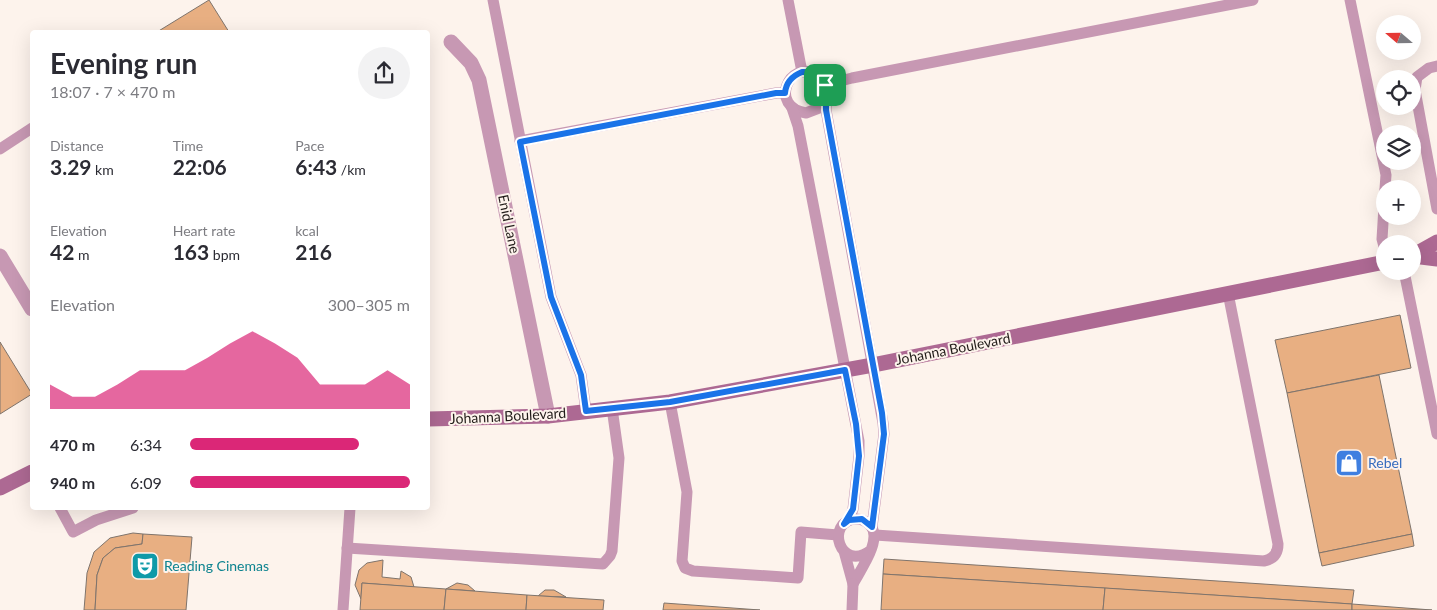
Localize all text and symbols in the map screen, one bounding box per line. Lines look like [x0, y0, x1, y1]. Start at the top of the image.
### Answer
north arrow [1376, 15, 1421, 60]
map controls [1376, 15, 1421, 280]
text: Evening run [50, 46, 197, 80]
button: share [358, 47, 410, 99]
pin [804, 64, 846, 106]
button: locate [1376, 70, 1421, 115]
icon: arrive [811, 71, 839, 99]
text: 18:07 · 7 × 470 m [50, 82, 175, 101]
button: layers [1376, 125, 1421, 170]
text: Distance [50, 137, 104, 154]
text: Time [173, 137, 203, 154]
text: Pace [295, 137, 324, 154]
text: 3.29 [50, 154, 92, 179]
text: 22:06 [173, 154, 227, 179]
text: 6:43 [295, 154, 337, 179]
text: km [92, 161, 114, 178]
text: /km [337, 161, 366, 178]
button: + [1376, 180, 1421, 225]
street label: Enid Lane [495, 193, 524, 255]
text: Elevation [50, 222, 107, 239]
text: Heart rate [173, 222, 235, 239]
text: kcal [295, 222, 319, 239]
button: − [1376, 235, 1421, 280]
text: 42 [50, 239, 74, 264]
text: 163 [173, 239, 209, 264]
text: 216 [295, 239, 332, 264]
text: m [74, 246, 89, 263]
text: bpm [209, 246, 240, 263]
text: Elevation [50, 295, 115, 314]
text: 300–305 m [328, 295, 410, 314]
street label: Johanna Boulevard [894, 329, 1012, 368]
street label: Johanna Boulevard [449, 404, 567, 427]
text: 470 m [50, 435, 95, 454]
text: 6:34 [130, 435, 162, 454]
shop icon: Rebel [1334, 448, 1364, 478]
place label: Rebel [1368, 454, 1402, 471]
text: 940 m [50, 473, 95, 492]
text: 6:09 [130, 473, 162, 492]
theatre icon: Reading Cinemas [130, 551, 160, 581]
place label: Reading Cinemas [164, 557, 269, 574]

